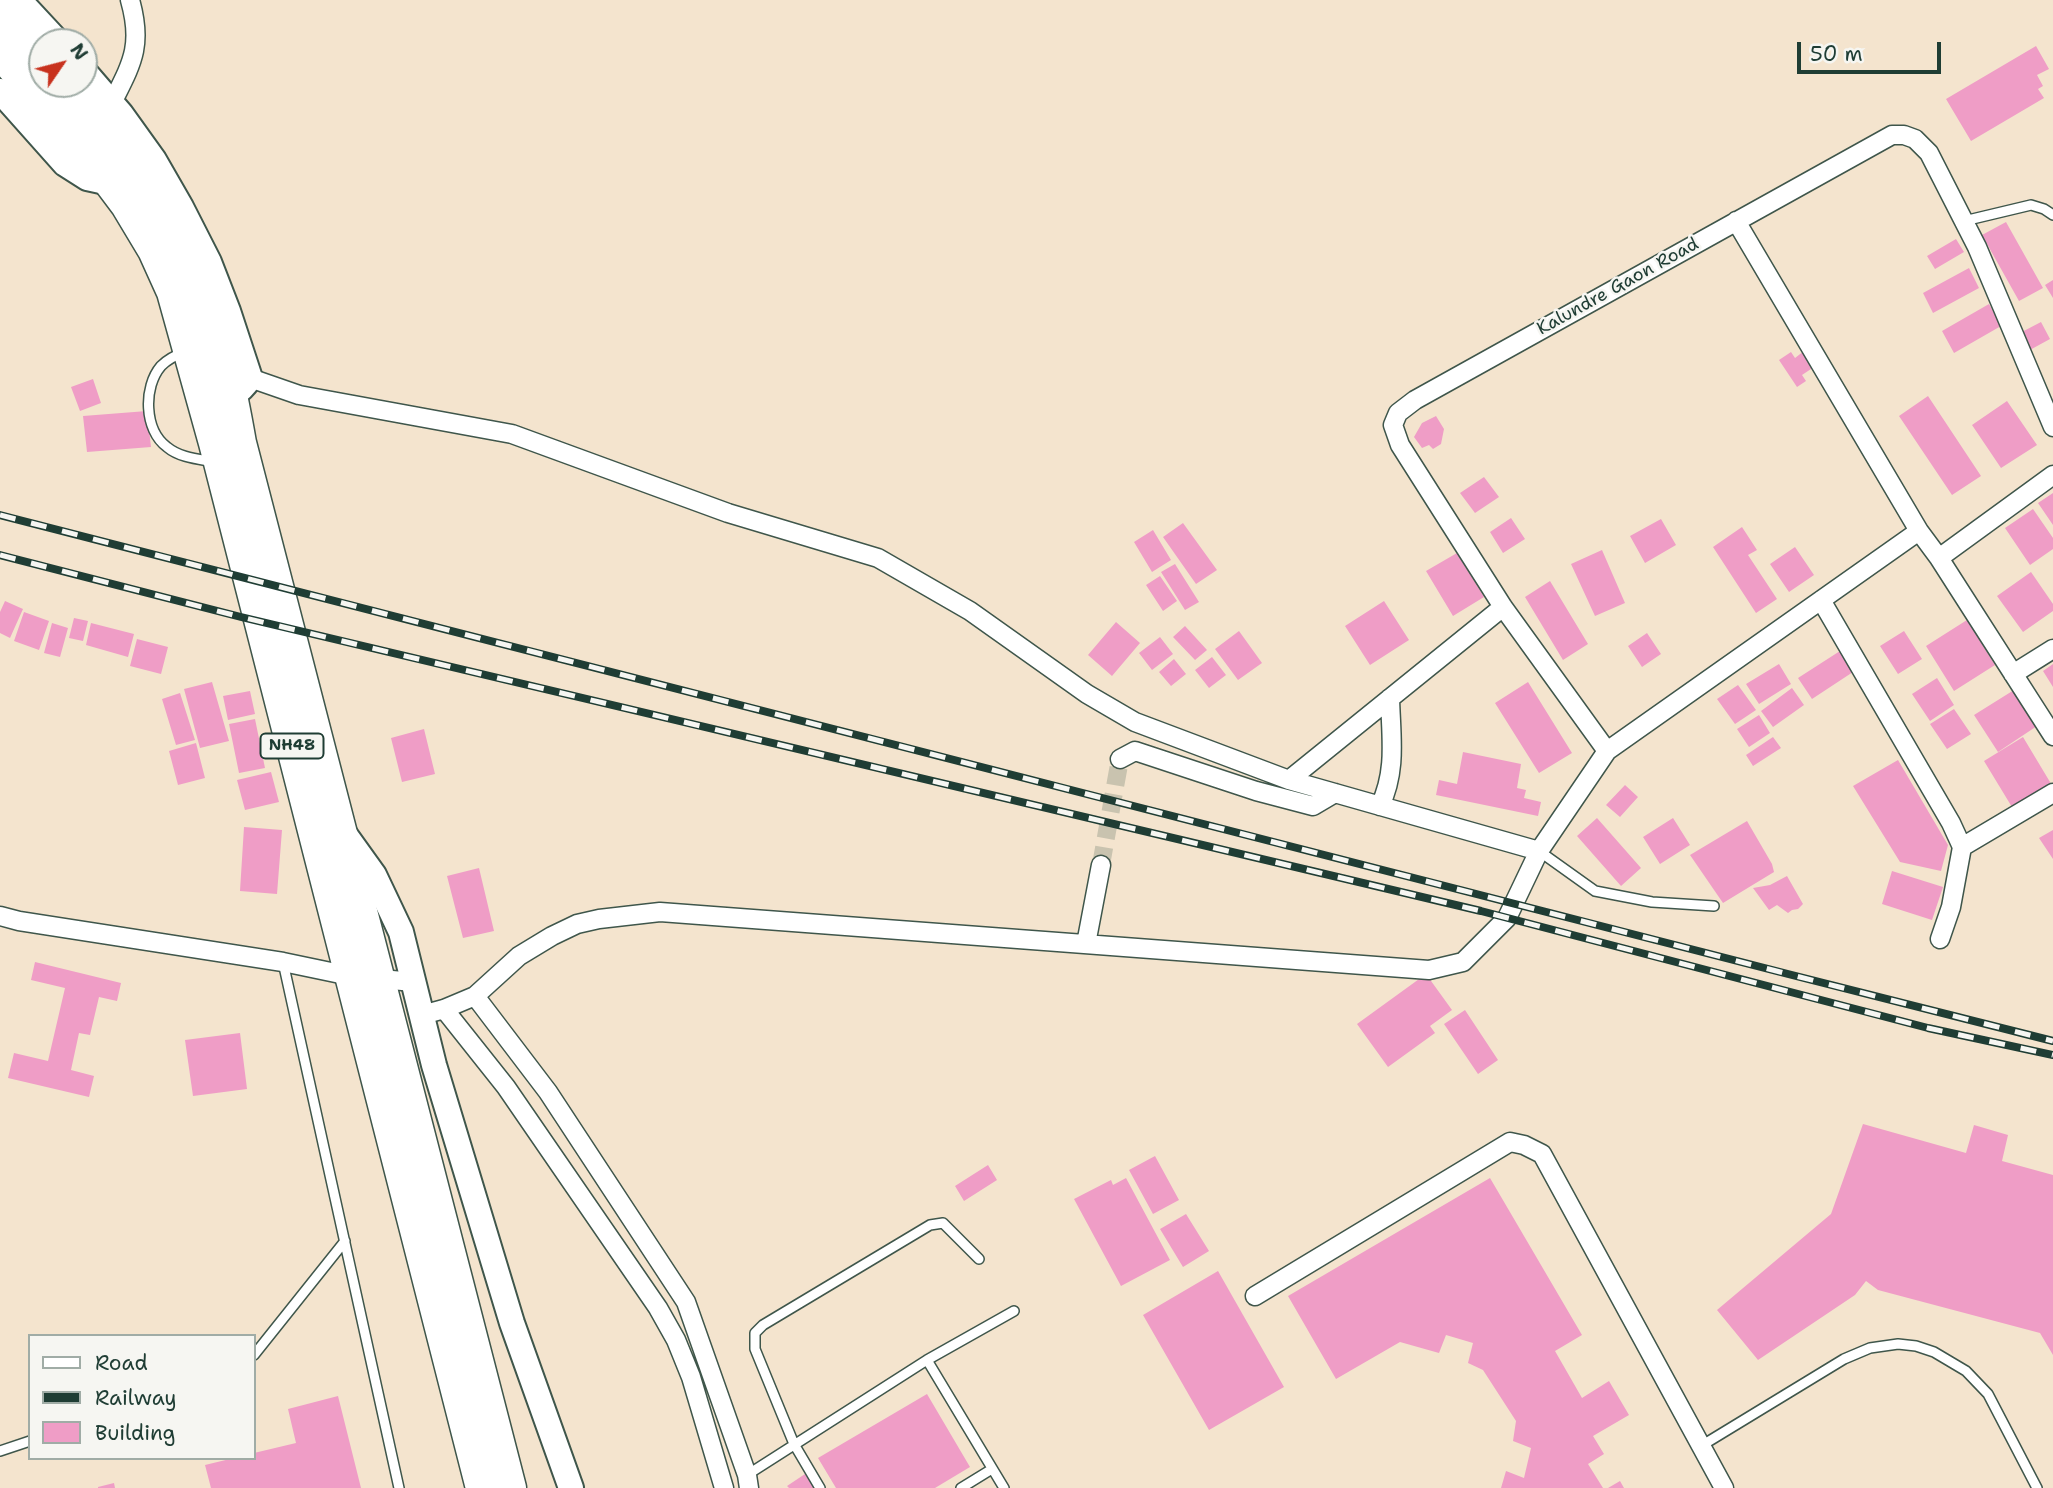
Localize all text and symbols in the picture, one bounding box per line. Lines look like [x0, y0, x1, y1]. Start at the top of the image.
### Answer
north arrow [28, 28, 98, 98]
scale bar [1801, 28, 1944, 72]
text: N [64, 38, 94, 65]
text: 50 m [1810, 40, 1863, 68]
street label: Kalundre Gaon Road [1533, 234, 1703, 340]
road number: NH48 [260, 734, 324, 758]
legend [28, 1334, 256, 1460]
text: Road [95, 1349, 148, 1377]
text: Railway [95, 1384, 177, 1412]
text: Building [95, 1419, 175, 1447]

